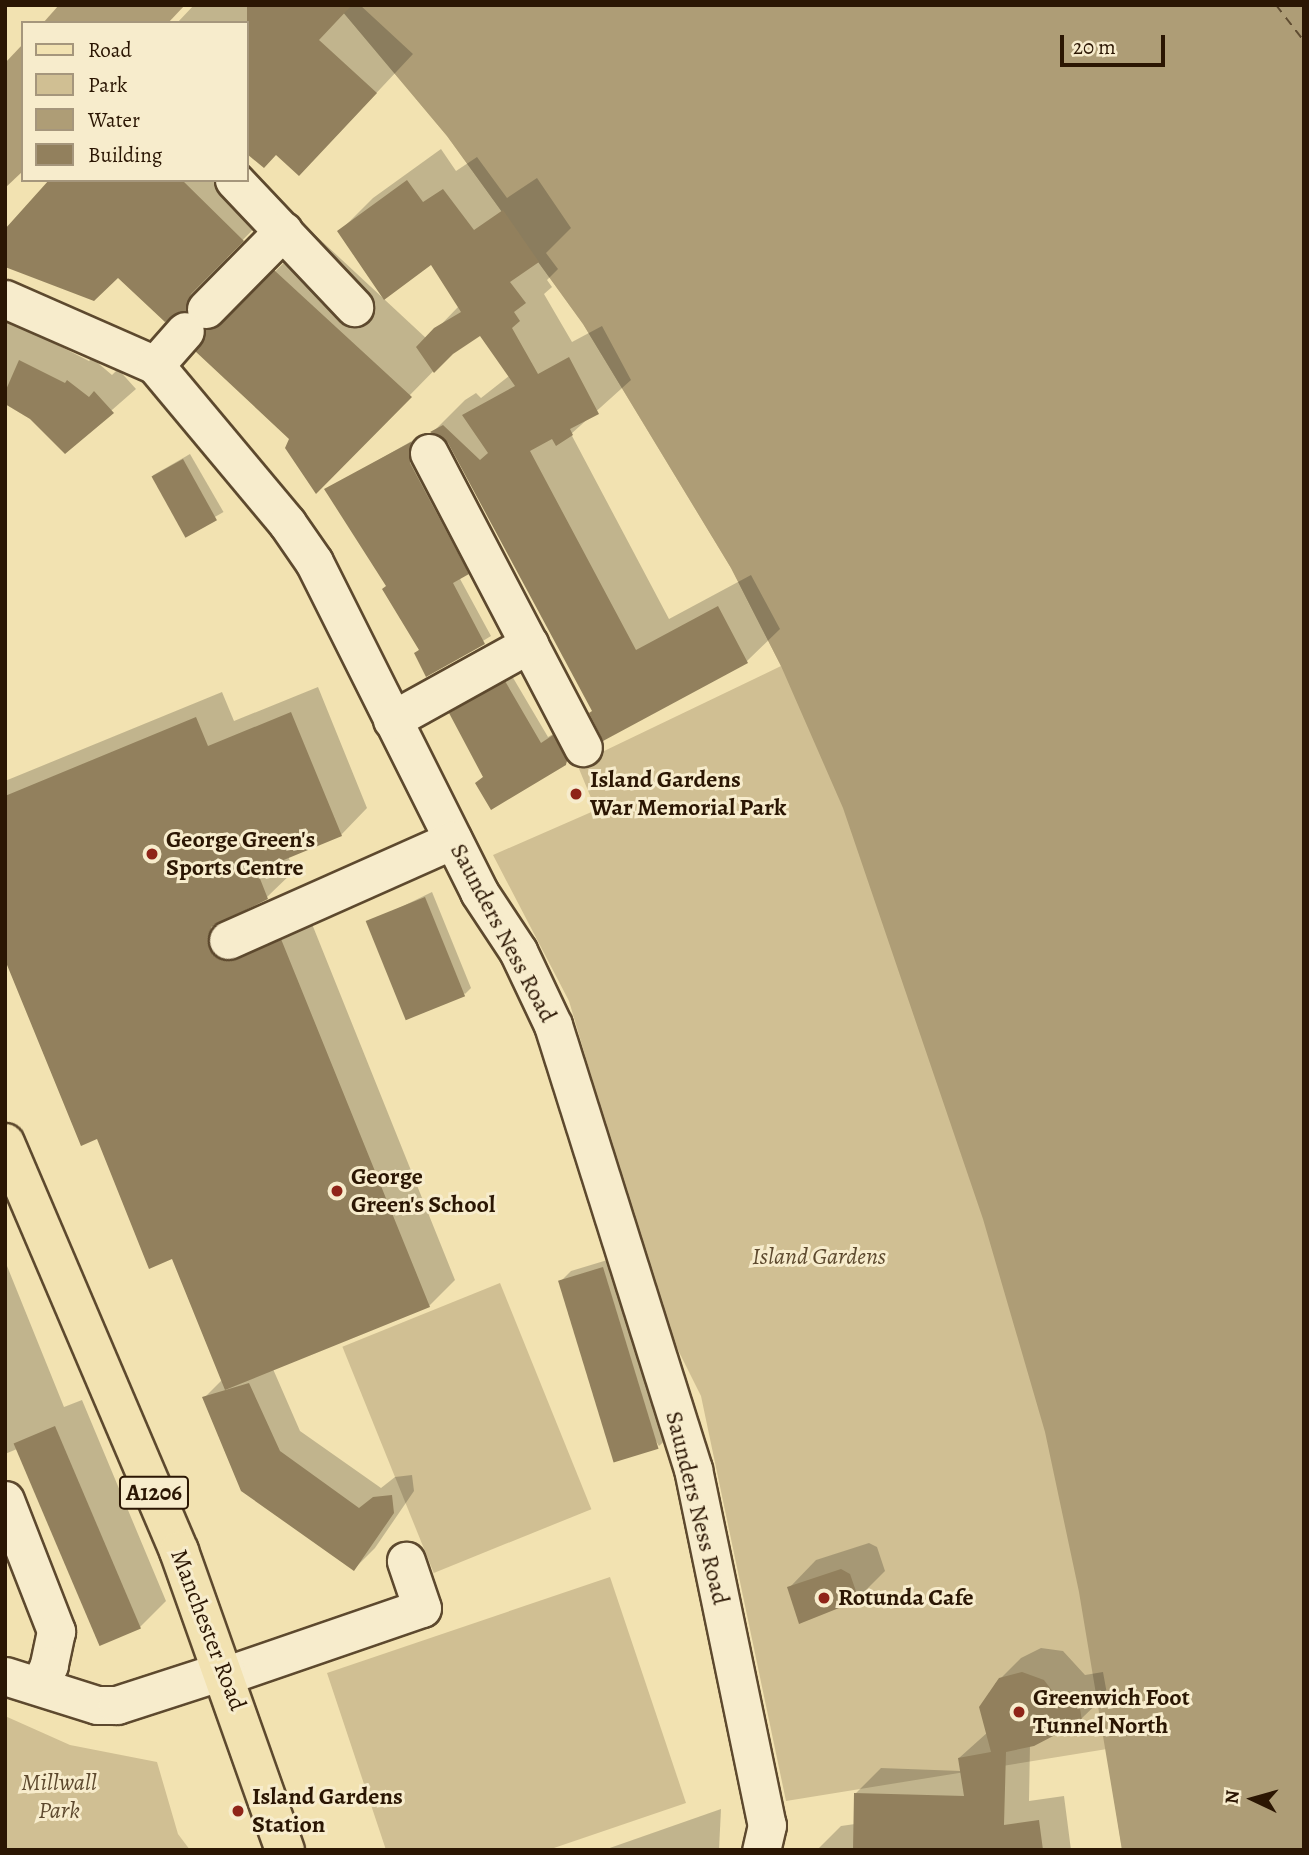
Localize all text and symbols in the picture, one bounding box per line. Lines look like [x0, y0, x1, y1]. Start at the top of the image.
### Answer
legend [21, 21, 248, 182]
scale bar [1064, 21, 1169, 65]
text: 20 m [1073, 33, 1116, 61]
text: Road [88, 36, 132, 64]
text: Park [88, 71, 127, 99]
text: Water [88, 106, 140, 134]
text: Building [88, 141, 162, 169]
place label: Island Gardens War Memorial Park [590, 766, 786, 822]
marker: Island Gardens War Memorial Park [568, 786, 584, 802]
place label: George Green's Sports Centre [166, 826, 315, 882]
street label: Saunders Ness Road [444, 839, 562, 1027]
marker: George Green's Sports Centre [144, 846, 160, 862]
place label: George Green's School [351, 1163, 495, 1219]
marker: George Green's School [329, 1183, 345, 1199]
park label: Island Gardens [752, 1243, 886, 1271]
street label: Saunders Ness Road [659, 1408, 735, 1608]
road number: A1206 [117, 1474, 191, 1512]
street label: Manchester Road [164, 1545, 252, 1715]
place label: Rotunda Cafe [838, 1584, 974, 1612]
marker: Rotunda Cafe [816, 1590, 832, 1606]
place label: Greenwich Foot Tunnel North [1033, 1684, 1190, 1740]
marker: Greenwich Foot Tunnel North [1011, 1704, 1027, 1720]
north arrow [1218, 1764, 1288, 1834]
park label: Millwall Park [21, 1769, 97, 1825]
place label: Island Gardens Station [252, 1783, 403, 1839]
text: N [1219, 1789, 1246, 1805]
marker: Island Gardens Station [230, 1803, 246, 1819]

